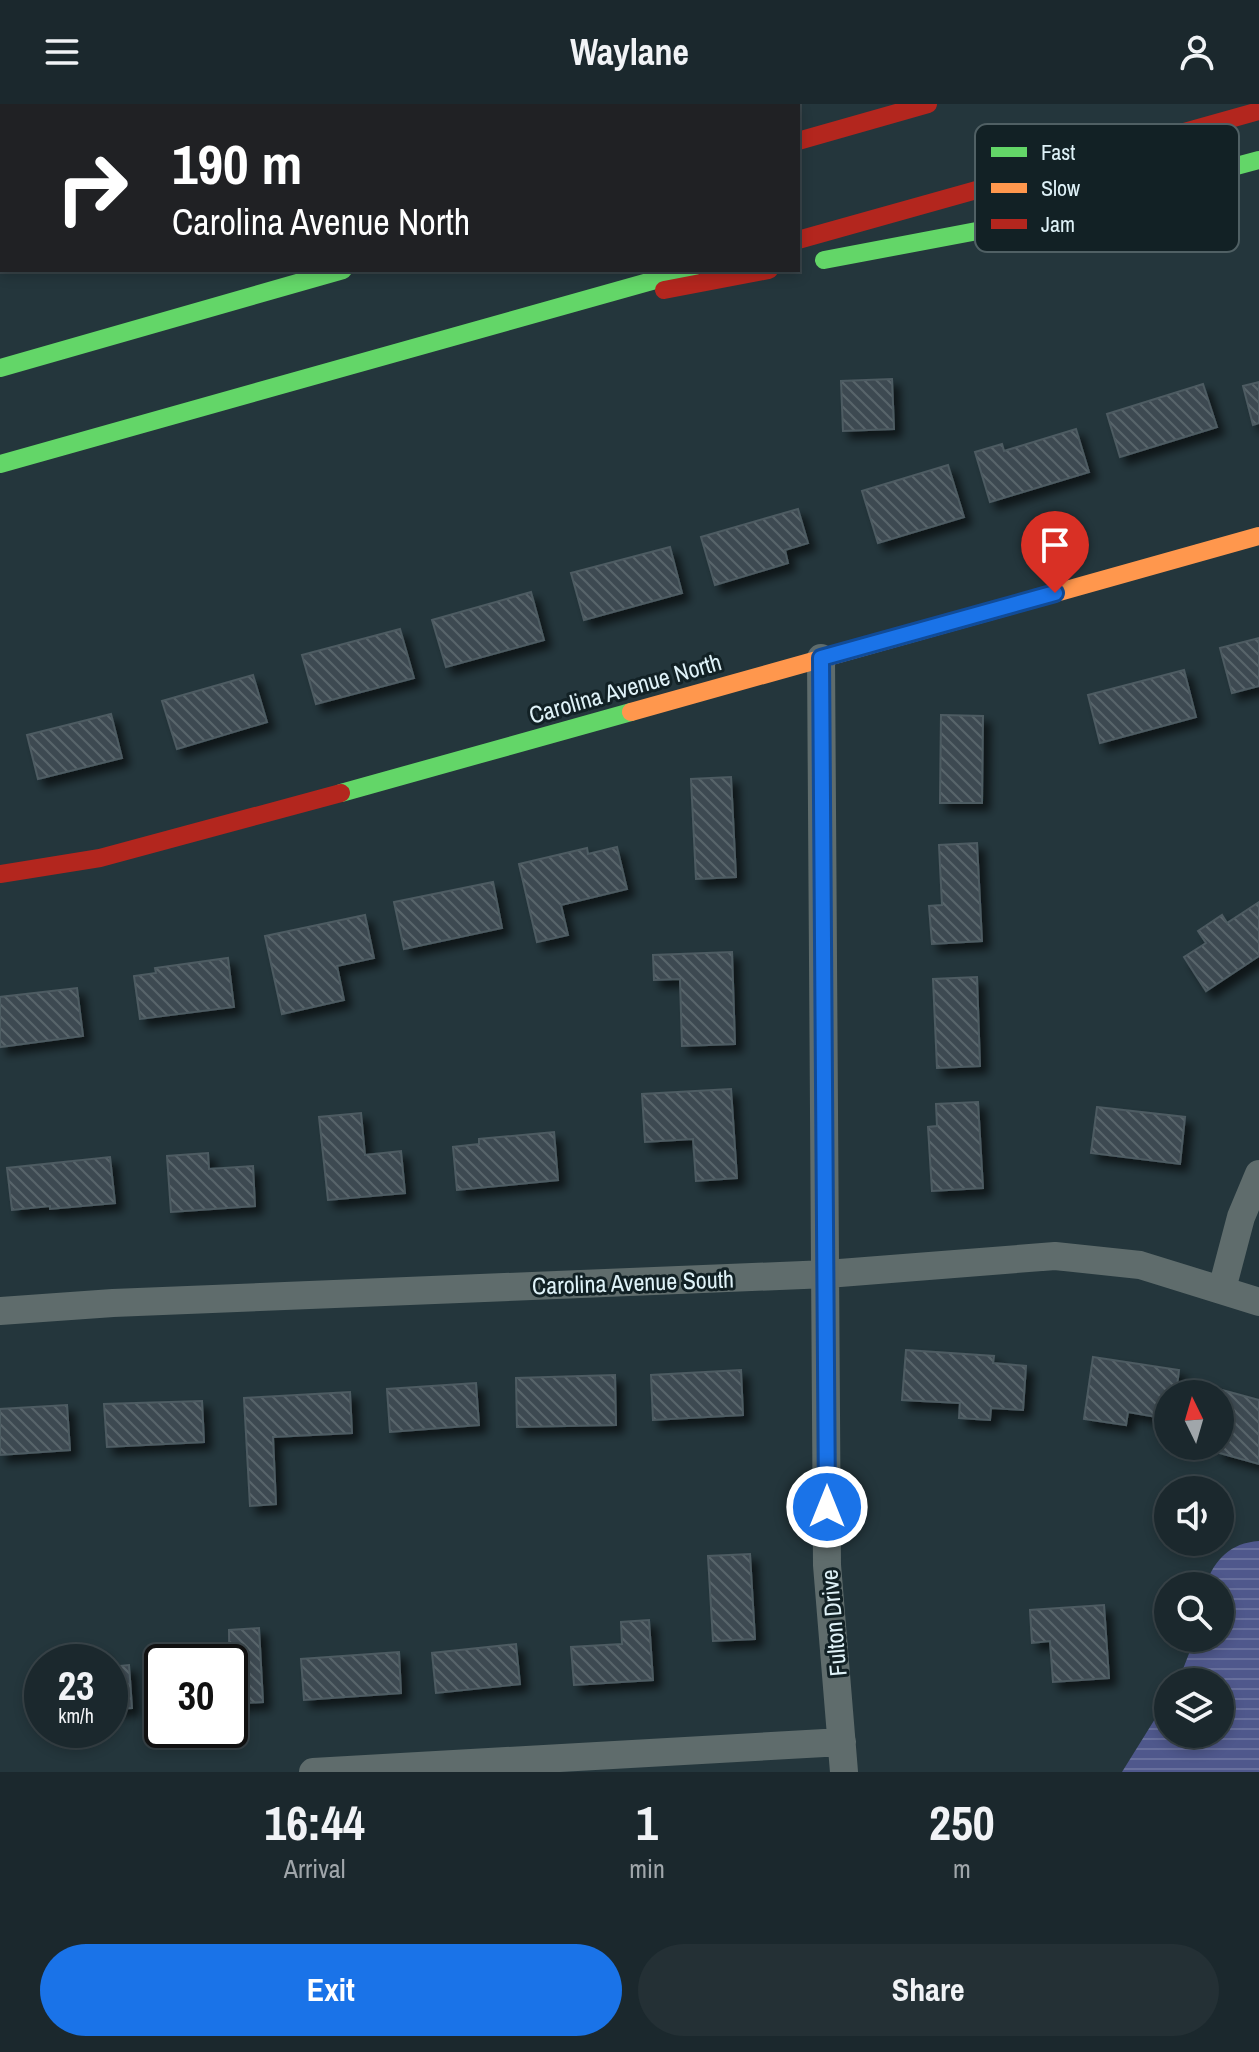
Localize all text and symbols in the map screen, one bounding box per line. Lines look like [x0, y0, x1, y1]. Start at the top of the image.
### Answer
text: Waylane [570, 28, 689, 76]
icon: menu [40, 30, 84, 74]
icon: person [1175, 30, 1219, 74]
legend [975, 124, 1239, 252]
text: 190 m [172, 126, 302, 201]
icon: right [40, 136, 144, 240]
text: Fast [1041, 137, 1075, 167]
text: Slow [1041, 173, 1080, 203]
text: Carolina Avenue North [172, 198, 470, 246]
text: Jam [1041, 209, 1075, 239]
pin [1021, 511, 1089, 593]
icon: arrive [1033, 523, 1077, 567]
street label: Carolina Avenue North [525, 645, 725, 731]
street label: Carolina Avenue South [531, 1262, 735, 1302]
north arrow [1154, 1380, 1234, 1460]
map controls [1154, 1380, 1234, 1748]
position arrow [785, 1465, 869, 1549]
button: sound [1154, 1476, 1234, 1556]
street label: Fulton Drive [812, 1568, 854, 1678]
button: search [1154, 1572, 1234, 1652]
speed limit sign: 30 [144, 1644, 248, 1748]
text: 23 [58, 1659, 94, 1712]
button: layers [1154, 1668, 1234, 1748]
text: km/h [58, 1702, 94, 1729]
text: 16:44 [264, 1790, 365, 1855]
text: 1 [636, 1790, 658, 1855]
text: 250 [929, 1790, 995, 1855]
text: Arrival [284, 1851, 345, 1886]
text: min [629, 1851, 665, 1886]
text: m [953, 1851, 971, 1886]
button: Exit [40, 1944, 622, 2036]
button: Share [638, 1944, 1219, 2036]

